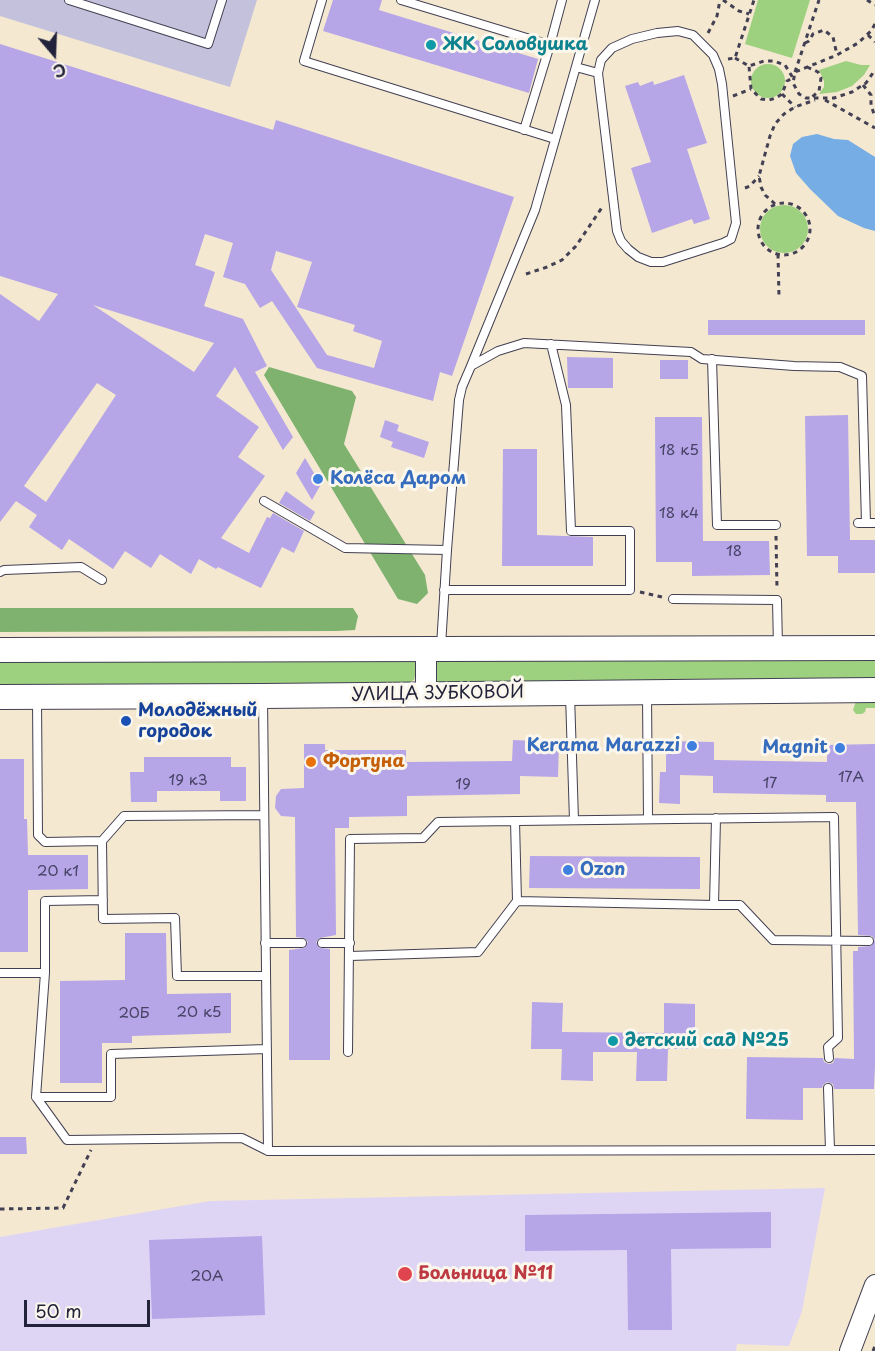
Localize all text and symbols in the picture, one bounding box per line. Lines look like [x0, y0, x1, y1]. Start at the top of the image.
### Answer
north arrow [24, 24, 84, 84]
place label: ЖК Соловушка [443, 34, 588, 56]
marker: ЖК Соловушка [424, 38, 438, 52]
text: С [50, 58, 69, 84]
house number: 18 к5 [659, 442, 699, 460]
place label: Колёса Даром [330, 468, 466, 490]
marker: Колёса Даром [311, 472, 325, 486]
house number: 18 к4 [659, 505, 699, 523]
house number: 18 [726, 543, 742, 561]
street label: УЛИЦА ЗУБКОВОЙ [352, 682, 524, 706]
place label: Молодёжный городок [138, 700, 258, 742]
marker: Молодёжный городок [119, 714, 133, 728]
place label: Kerama Marazzi [527, 735, 680, 757]
place label: Magnit [763, 737, 828, 759]
marker: Kerama Marazzi [685, 739, 699, 753]
marker: Magnit [833, 741, 847, 755]
place label: Фортуна [323, 751, 405, 773]
marker: Фортуна [304, 755, 318, 769]
house number: 17А [838, 769, 864, 787]
house number: 19 к3 [168, 772, 208, 790]
house number: 17 [763, 775, 777, 793]
house number: 19 [455, 776, 471, 794]
place label: Ozon [580, 859, 625, 881]
house number: 20 к1 [37, 863, 79, 881]
marker: Ozon [561, 863, 575, 877]
house number: 20 к5 [177, 1004, 221, 1022]
house number: 20Б [118, 1005, 150, 1023]
place label: детский сад №25 [625, 1030, 789, 1052]
marker: детский сад №25 [606, 1034, 620, 1048]
place label: Больница №11 [418, 1263, 553, 1285]
marker: Больница №11 [396, 1265, 414, 1283]
house number: 20А [191, 1268, 223, 1286]
scale bar [27, 1288, 153, 1326]
text: 50 m [35, 1297, 82, 1324]

